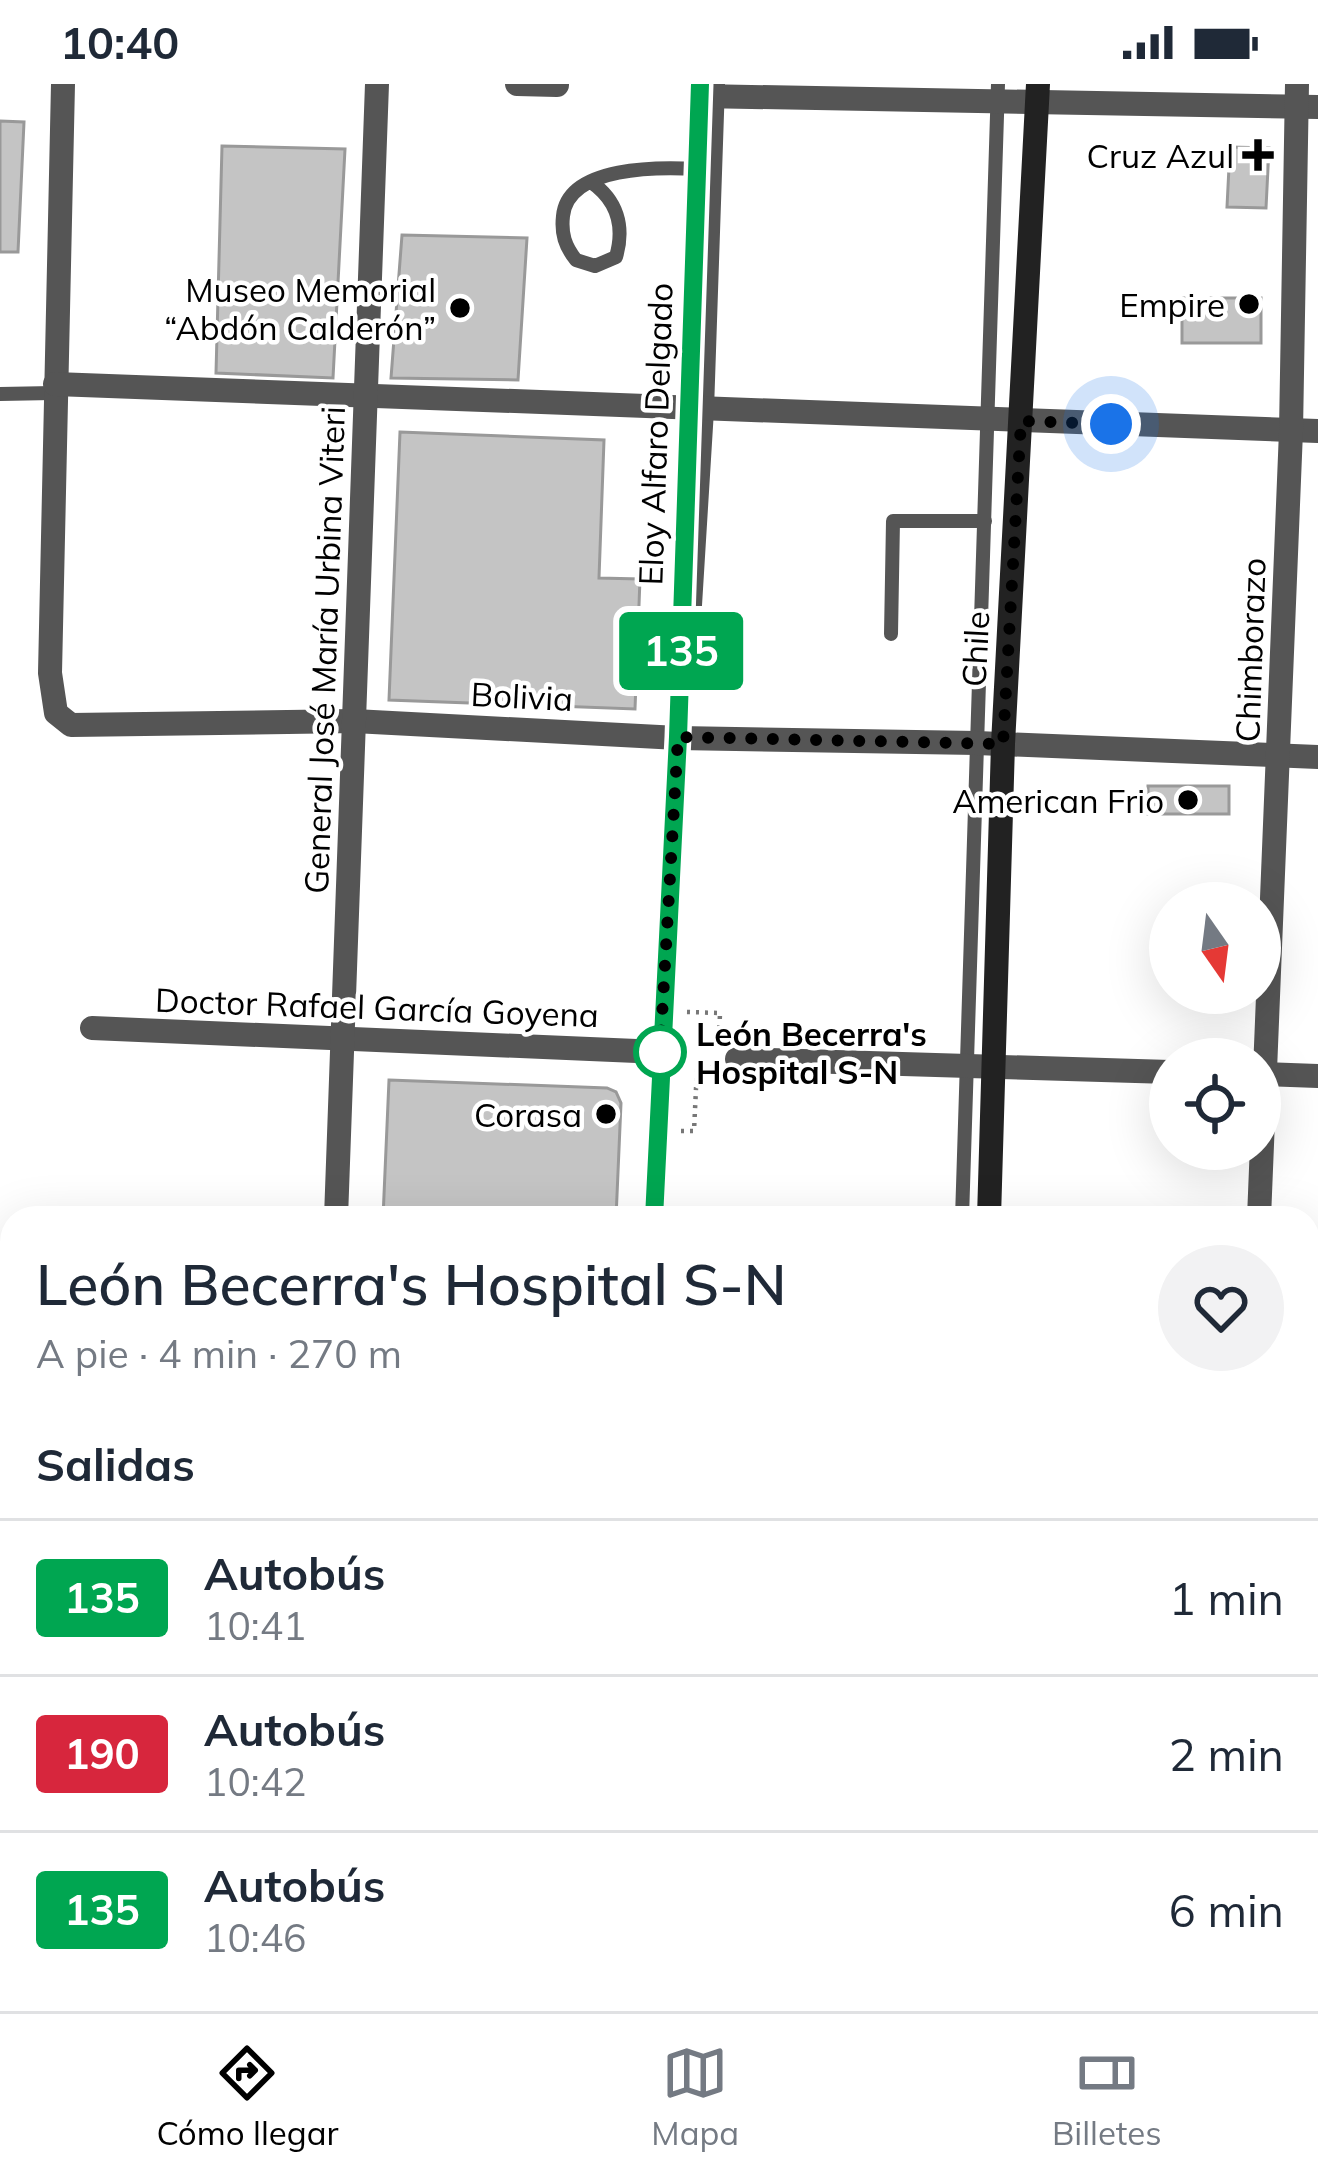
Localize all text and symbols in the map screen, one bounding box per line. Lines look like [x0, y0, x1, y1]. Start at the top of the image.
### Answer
text: 10:40 [60, 14, 179, 70]
place label: Cruz Azul [1086, 135, 1234, 176]
marker: Cruz Azul [1245, 142, 1271, 168]
place label: Museo Memorial “Abdón Calderón” [164, 269, 436, 348]
street label: Eloy Alfaro Delgado [629, 282, 681, 586]
place label: Empire [1119, 284, 1225, 325]
marker: Empire [1236, 291, 1262, 317]
marker: Museo Memorial “Abdón Calderón” [447, 295, 473, 321]
your location [1081, 394, 1141, 454]
street label: General José María Urbina Viteri [295, 405, 353, 895]
street label: Chimborazo [1226, 557, 1274, 743]
street label: Chile [953, 610, 997, 688]
line badge: 135 [612, 612, 750, 690]
text: 135 [643, 624, 719, 677]
street label: Bolivia [470, 673, 574, 719]
place label: American Frio [952, 780, 1164, 821]
marker: American Frio [1175, 787, 1201, 813]
north arrow [1149, 882, 1281, 1014]
map controls [1149, 882, 1281, 1170]
street label: Doctor Rafael García Goyena [154, 979, 600, 1035]
place label: León Becerra's Hospital S-N [696, 1013, 927, 1092]
marker: León Becerra's Hospital S-N [635, 1027, 685, 1077]
button: locate [1149, 1038, 1281, 1170]
place label: Corasa [474, 1094, 582, 1135]
marker: Corasa [593, 1101, 619, 1127]
button: heart [1158, 1245, 1284, 1371]
text: León Becerra's Hospital S-N [36, 1248, 787, 1319]
text: A pie · 4 min · 270 m [36, 1329, 402, 1378]
text: Salidas [36, 1436, 195, 1492]
text: Autobús [204, 1545, 385, 1601]
text: 1 min [1169, 1570, 1284, 1626]
text: 135 [64, 1571, 140, 1624]
text: 10:41 [204, 1601, 307, 1650]
text: Autobús [204, 1701, 385, 1757]
text: 2 min [1169, 1726, 1284, 1782]
text: 190 [64, 1727, 140, 1780]
text: 10:42 [204, 1757, 307, 1806]
text: Autobús [204, 1857, 385, 1913]
text: 6 min [1169, 1882, 1284, 1938]
text: 135 [64, 1883, 140, 1936]
text: 10:46 [204, 1913, 307, 1962]
tab: Cómo llegar [156, 2040, 338, 2153]
tab: Mapa [651, 2040, 739, 2153]
tab: Billetes [1052, 2040, 1162, 2153]

